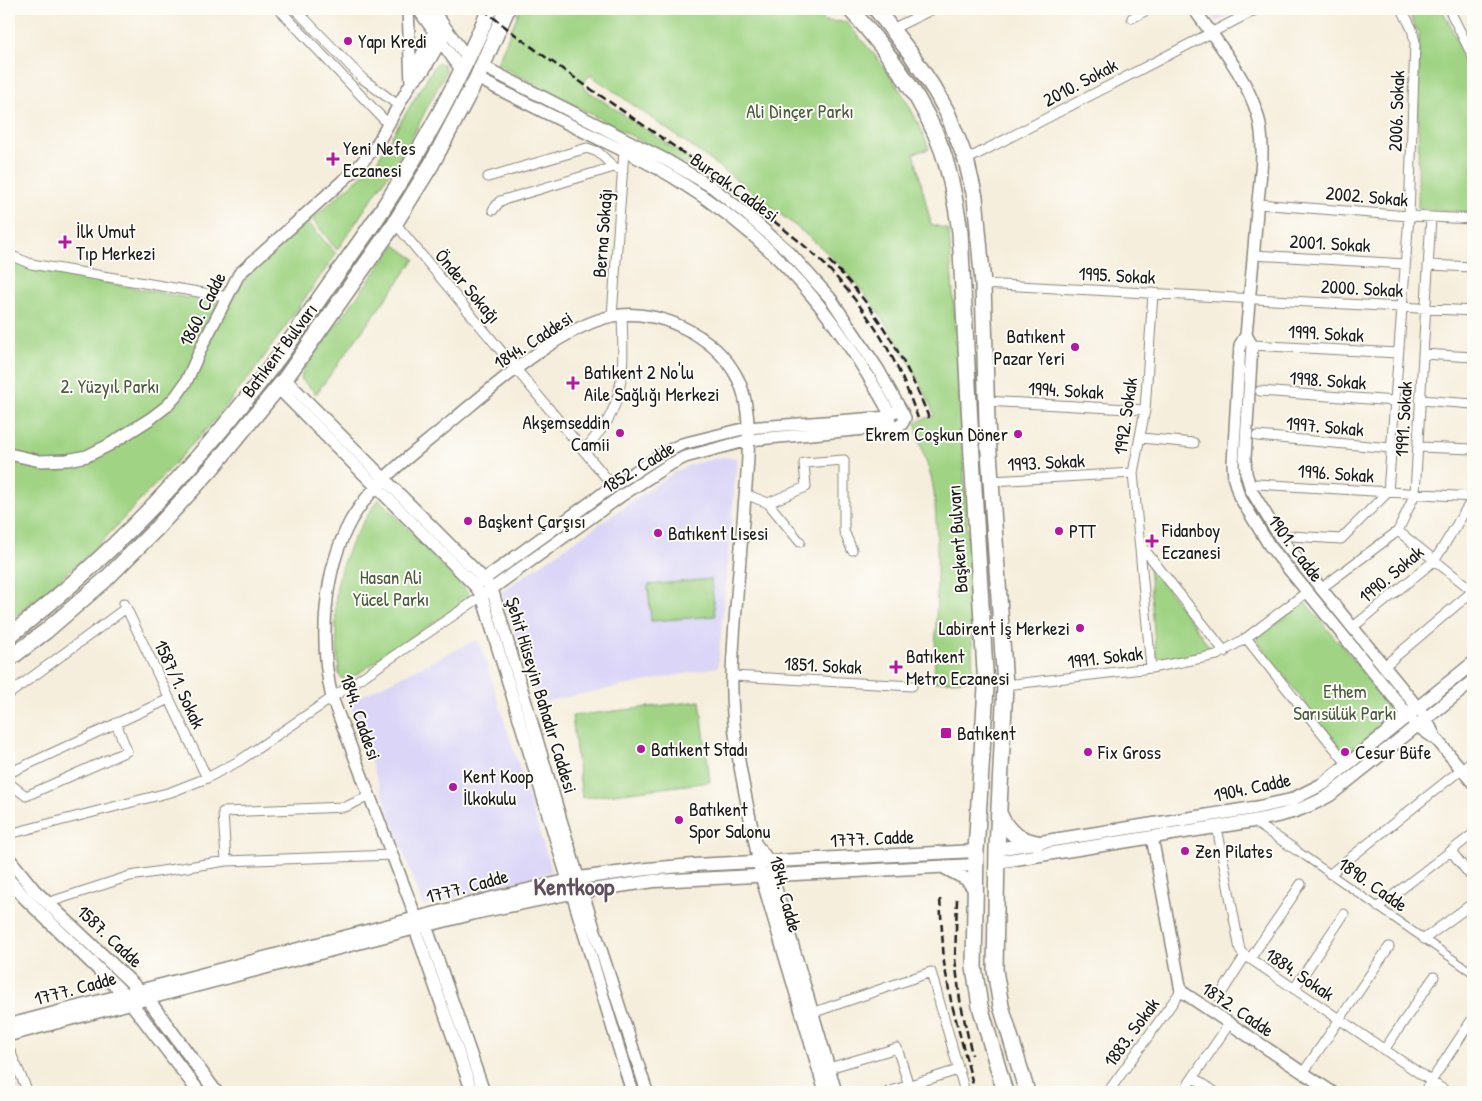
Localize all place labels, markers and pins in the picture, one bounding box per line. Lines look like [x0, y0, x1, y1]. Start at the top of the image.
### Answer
place label: Yapı Kredi [358, 28, 427, 54]
marker: Yapı Kredi [342, 35, 354, 47]
place label: Yeni Nefes Eczanesi [343, 135, 416, 183]
marker: Yeni Nefes Eczanesi [327, 153, 339, 165]
place label: İlk Umut Tıp Merkezi [76, 218, 156, 266]
marker: İlk Umut Tıp Merkezi [58, 235, 72, 249]
place label: Batıkent Pazar Yeri [994, 323, 1065, 371]
marker: Batıkent Pazar Yeri [1069, 341, 1081, 353]
place label: Batıkent 2 No'lu Aile Sağlığı Merkezi [584, 359, 720, 407]
marker: Batıkent 2 No'lu Aile Sağlığı Merkezi [566, 376, 580, 390]
place label: Akşemseddin Camii [523, 409, 610, 457]
place label: Ekrem Coşkun Döner [866, 421, 1009, 447]
marker: Akşemseddin Camii [614, 427, 626, 439]
marker: Ekrem Coşkun Döner [1012, 428, 1024, 440]
place label: Başkent Çarşısı [478, 508, 586, 534]
marker: Başkent Çarşısı [462, 515, 474, 527]
place label: Fidanboy Eczanesi [1161, 517, 1221, 565]
place label: PTT [1069, 518, 1097, 544]
place label: Batıkent Lisesi [668, 520, 769, 546]
marker: PTT [1053, 525, 1065, 537]
marker: Batıkent Lisesi [652, 527, 664, 539]
marker: Fidanboy Eczanesi [1146, 535, 1158, 547]
place label: Labirent İş Merkezi [939, 615, 1070, 641]
marker: Labirent İş Merkezi [1074, 622, 1086, 634]
place label: Batıkent Metro Eczanesi [906, 643, 1010, 691]
marker: Batıkent Metro Eczanesi [890, 661, 902, 673]
place label: Batıkent [957, 720, 1016, 746]
marker: Batıkent [939, 726, 953, 740]
place label: Batıkent Stadı [651, 736, 748, 762]
place label: Fix Gross [1097, 739, 1161, 765]
place label: Cesur Büfe [1355, 739, 1432, 765]
marker: Batıkent Stadı [635, 743, 647, 755]
marker: Fix Gross [1082, 746, 1094, 758]
marker: Cesur Büfe [1339, 746, 1351, 758]
place label: Kent Koop İlkokulu [463, 763, 533, 811]
marker: Kent Koop İlkokulu [447, 781, 459, 793]
place label: Batıkent Spor Salonu [689, 796, 771, 844]
marker: Batıkent Spor Salonu [673, 814, 685, 826]
place label: Zen Pilates [1195, 838, 1272, 864]
marker: Zen Pilates [1179, 845, 1191, 857]

